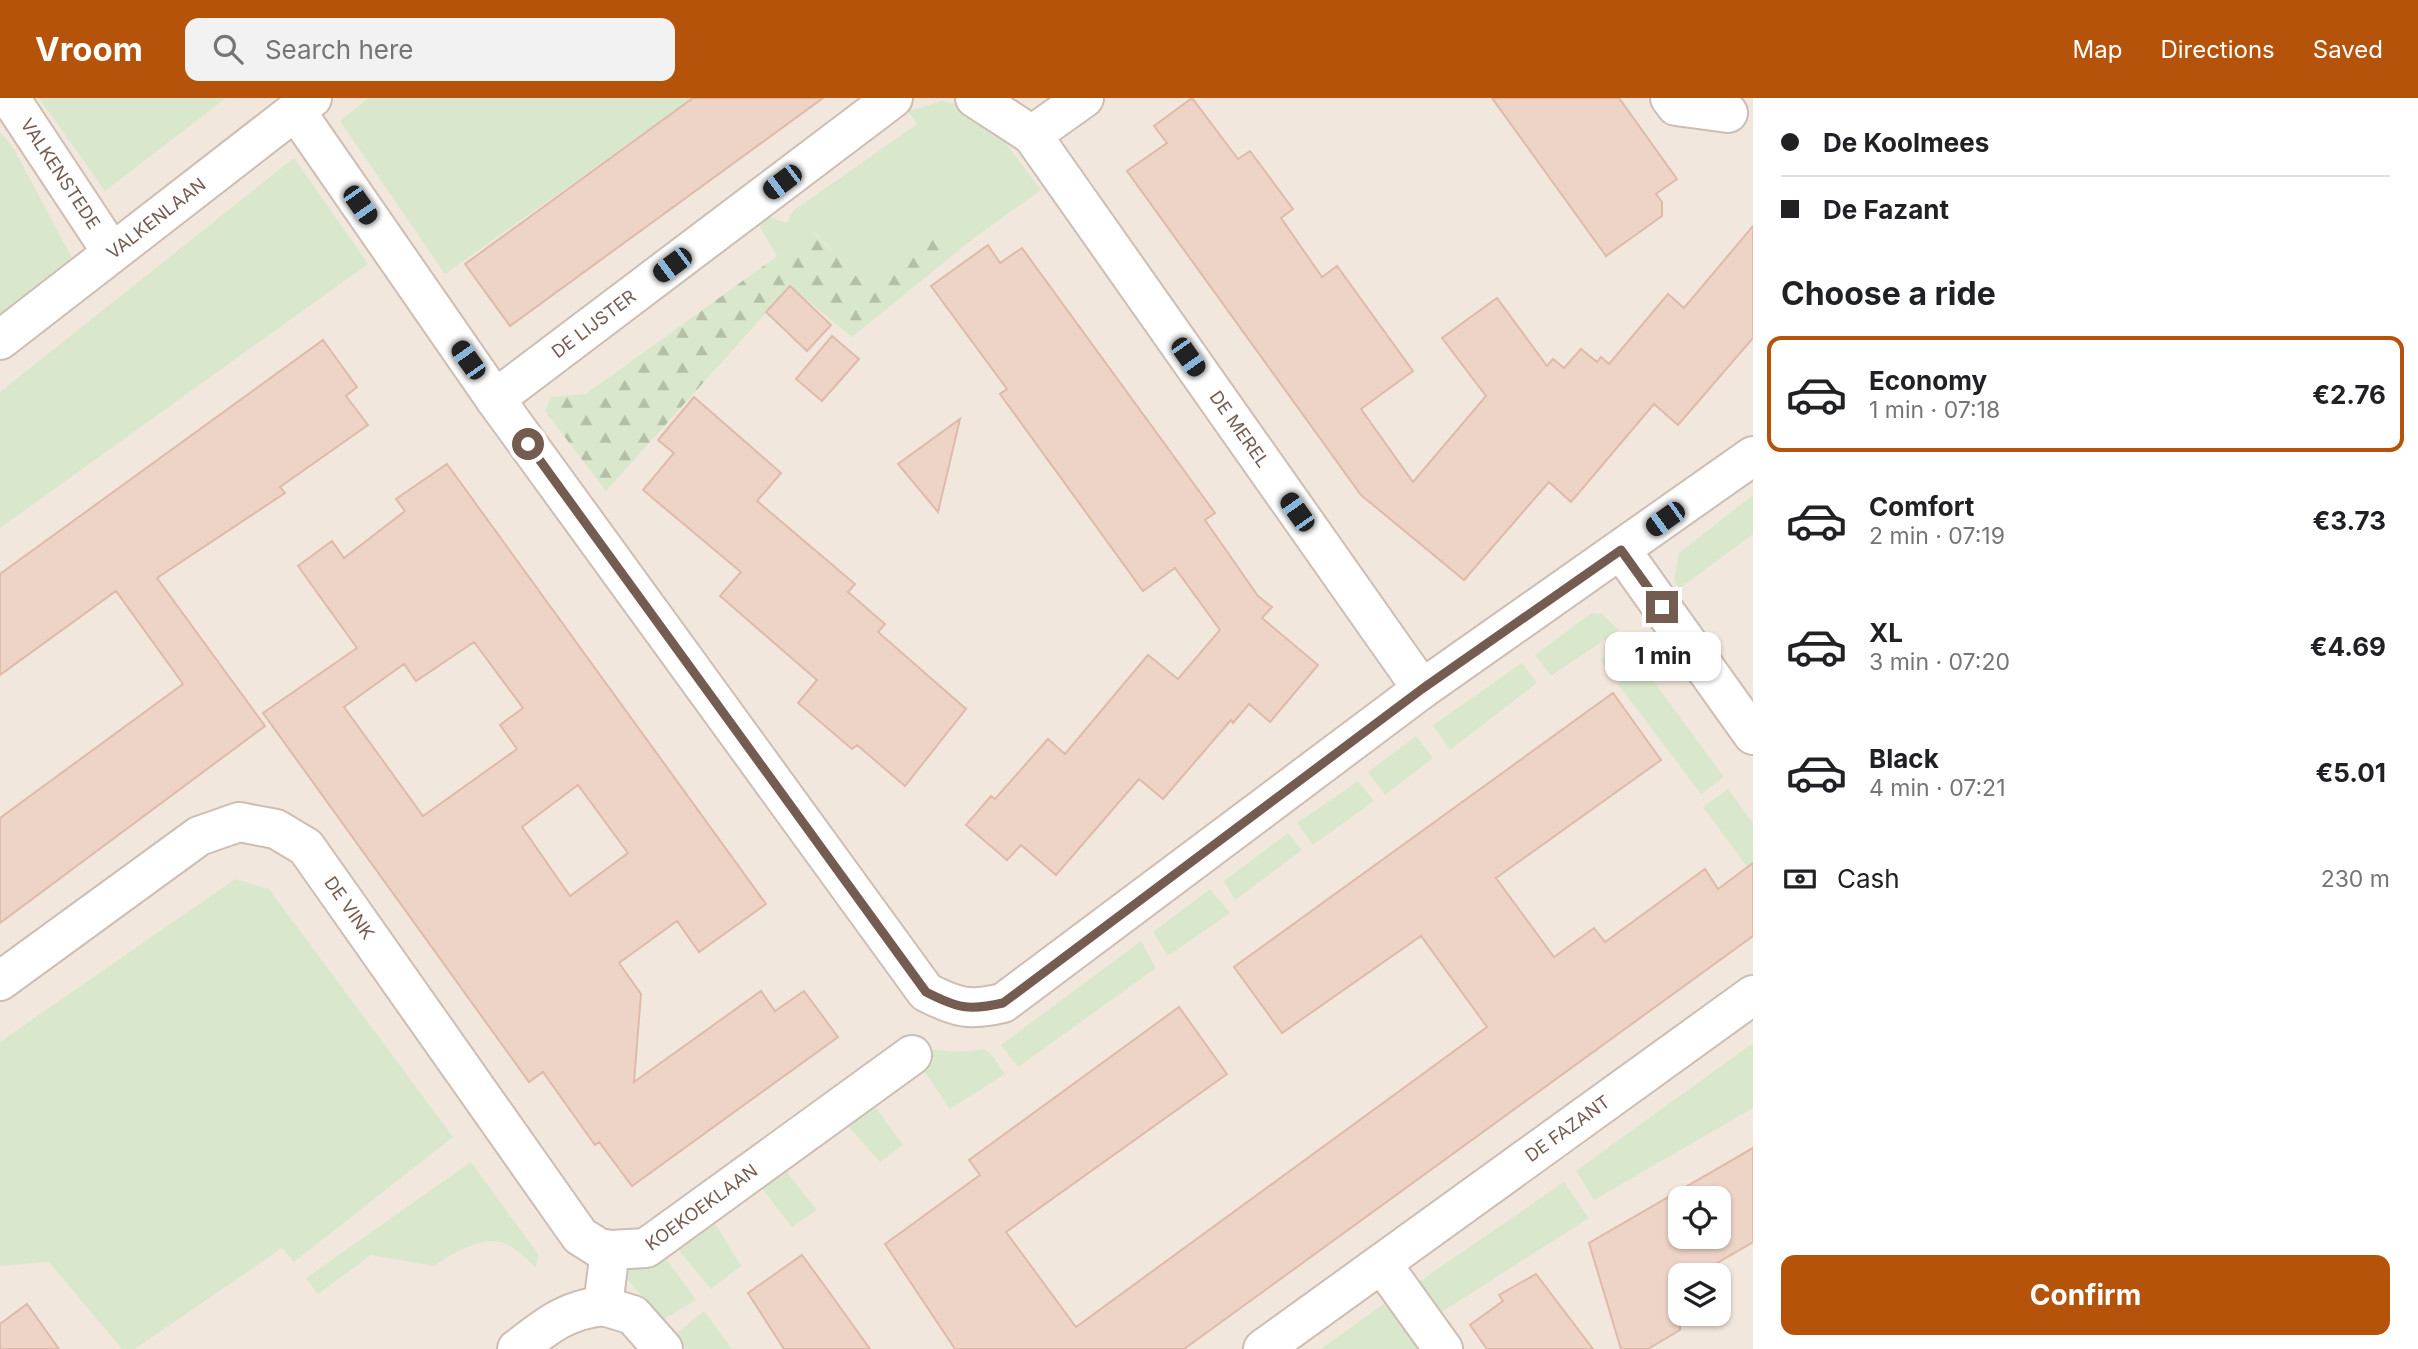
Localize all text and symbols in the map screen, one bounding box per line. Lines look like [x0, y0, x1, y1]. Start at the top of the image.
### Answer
search box [185, 18, 675, 81]
text: Vroom [35, 29, 143, 69]
icon: search [209, 30, 247, 68]
text: Search here [265, 34, 414, 65]
text: Map [2073, 35, 2122, 64]
text: Directions [2160, 35, 2275, 64]
text: Saved [2313, 35, 2383, 64]
street label: VALKENSTEDE [16, 114, 105, 233]
text: De Koolmees [1823, 127, 1989, 158]
car [759, 161, 806, 203]
street label: VALKENLAAN [103, 173, 210, 263]
car [340, 182, 381, 228]
text: De Fazant [1823, 194, 1949, 225]
car [649, 244, 696, 286]
text: Choose a ride [1781, 274, 1996, 313]
street label: DE LIJSTER [547, 285, 640, 362]
car [1168, 334, 1209, 380]
car [448, 337, 489, 383]
icon: car [1785, 363, 1848, 426]
text: Economy [1869, 365, 1987, 396]
text: €2.76 [2312, 379, 2386, 410]
street label: DE MEREL [1206, 387, 1274, 471]
text: 1 min · 07:18 [1869, 396, 2000, 424]
route start [512, 428, 544, 460]
car [1277, 489, 1318, 535]
icon: car [1785, 489, 1848, 552]
text: Comfort [1869, 491, 1974, 522]
car [1642, 498, 1689, 540]
text: €3.73 [2312, 505, 2386, 536]
text: 2 min · 07:19 [1869, 522, 2005, 550]
route end [1646, 591, 1678, 623]
icon: car [1785, 615, 1848, 678]
text: XL [1869, 617, 1903, 648]
text: €4.69 [2310, 631, 2386, 662]
callout: 1 min [1604, 632, 1720, 680]
text: 1 min [1635, 642, 1691, 670]
text: 3 min · 07:20 [1869, 648, 2010, 676]
icon: car [1785, 741, 1848, 804]
text: Black [1869, 743, 1939, 774]
text: €5.01 [2316, 757, 2386, 788]
text: 4 min · 07:21 [1869, 774, 2006, 802]
icon: cash [1781, 860, 1819, 898]
text: Cash [1837, 863, 1900, 894]
text: 230 m [2321, 865, 2390, 893]
street label: DE VINK [320, 872, 379, 943]
street label: DE FAZANT [1521, 1091, 1614, 1166]
street label: KOEKOEKLAAN [641, 1160, 761, 1255]
map controls [1668, 1186, 1731, 1326]
button: locate [1668, 1186, 1731, 1249]
button: Confirm [1781, 1255, 2390, 1335]
button: layers [1668, 1263, 1731, 1326]

